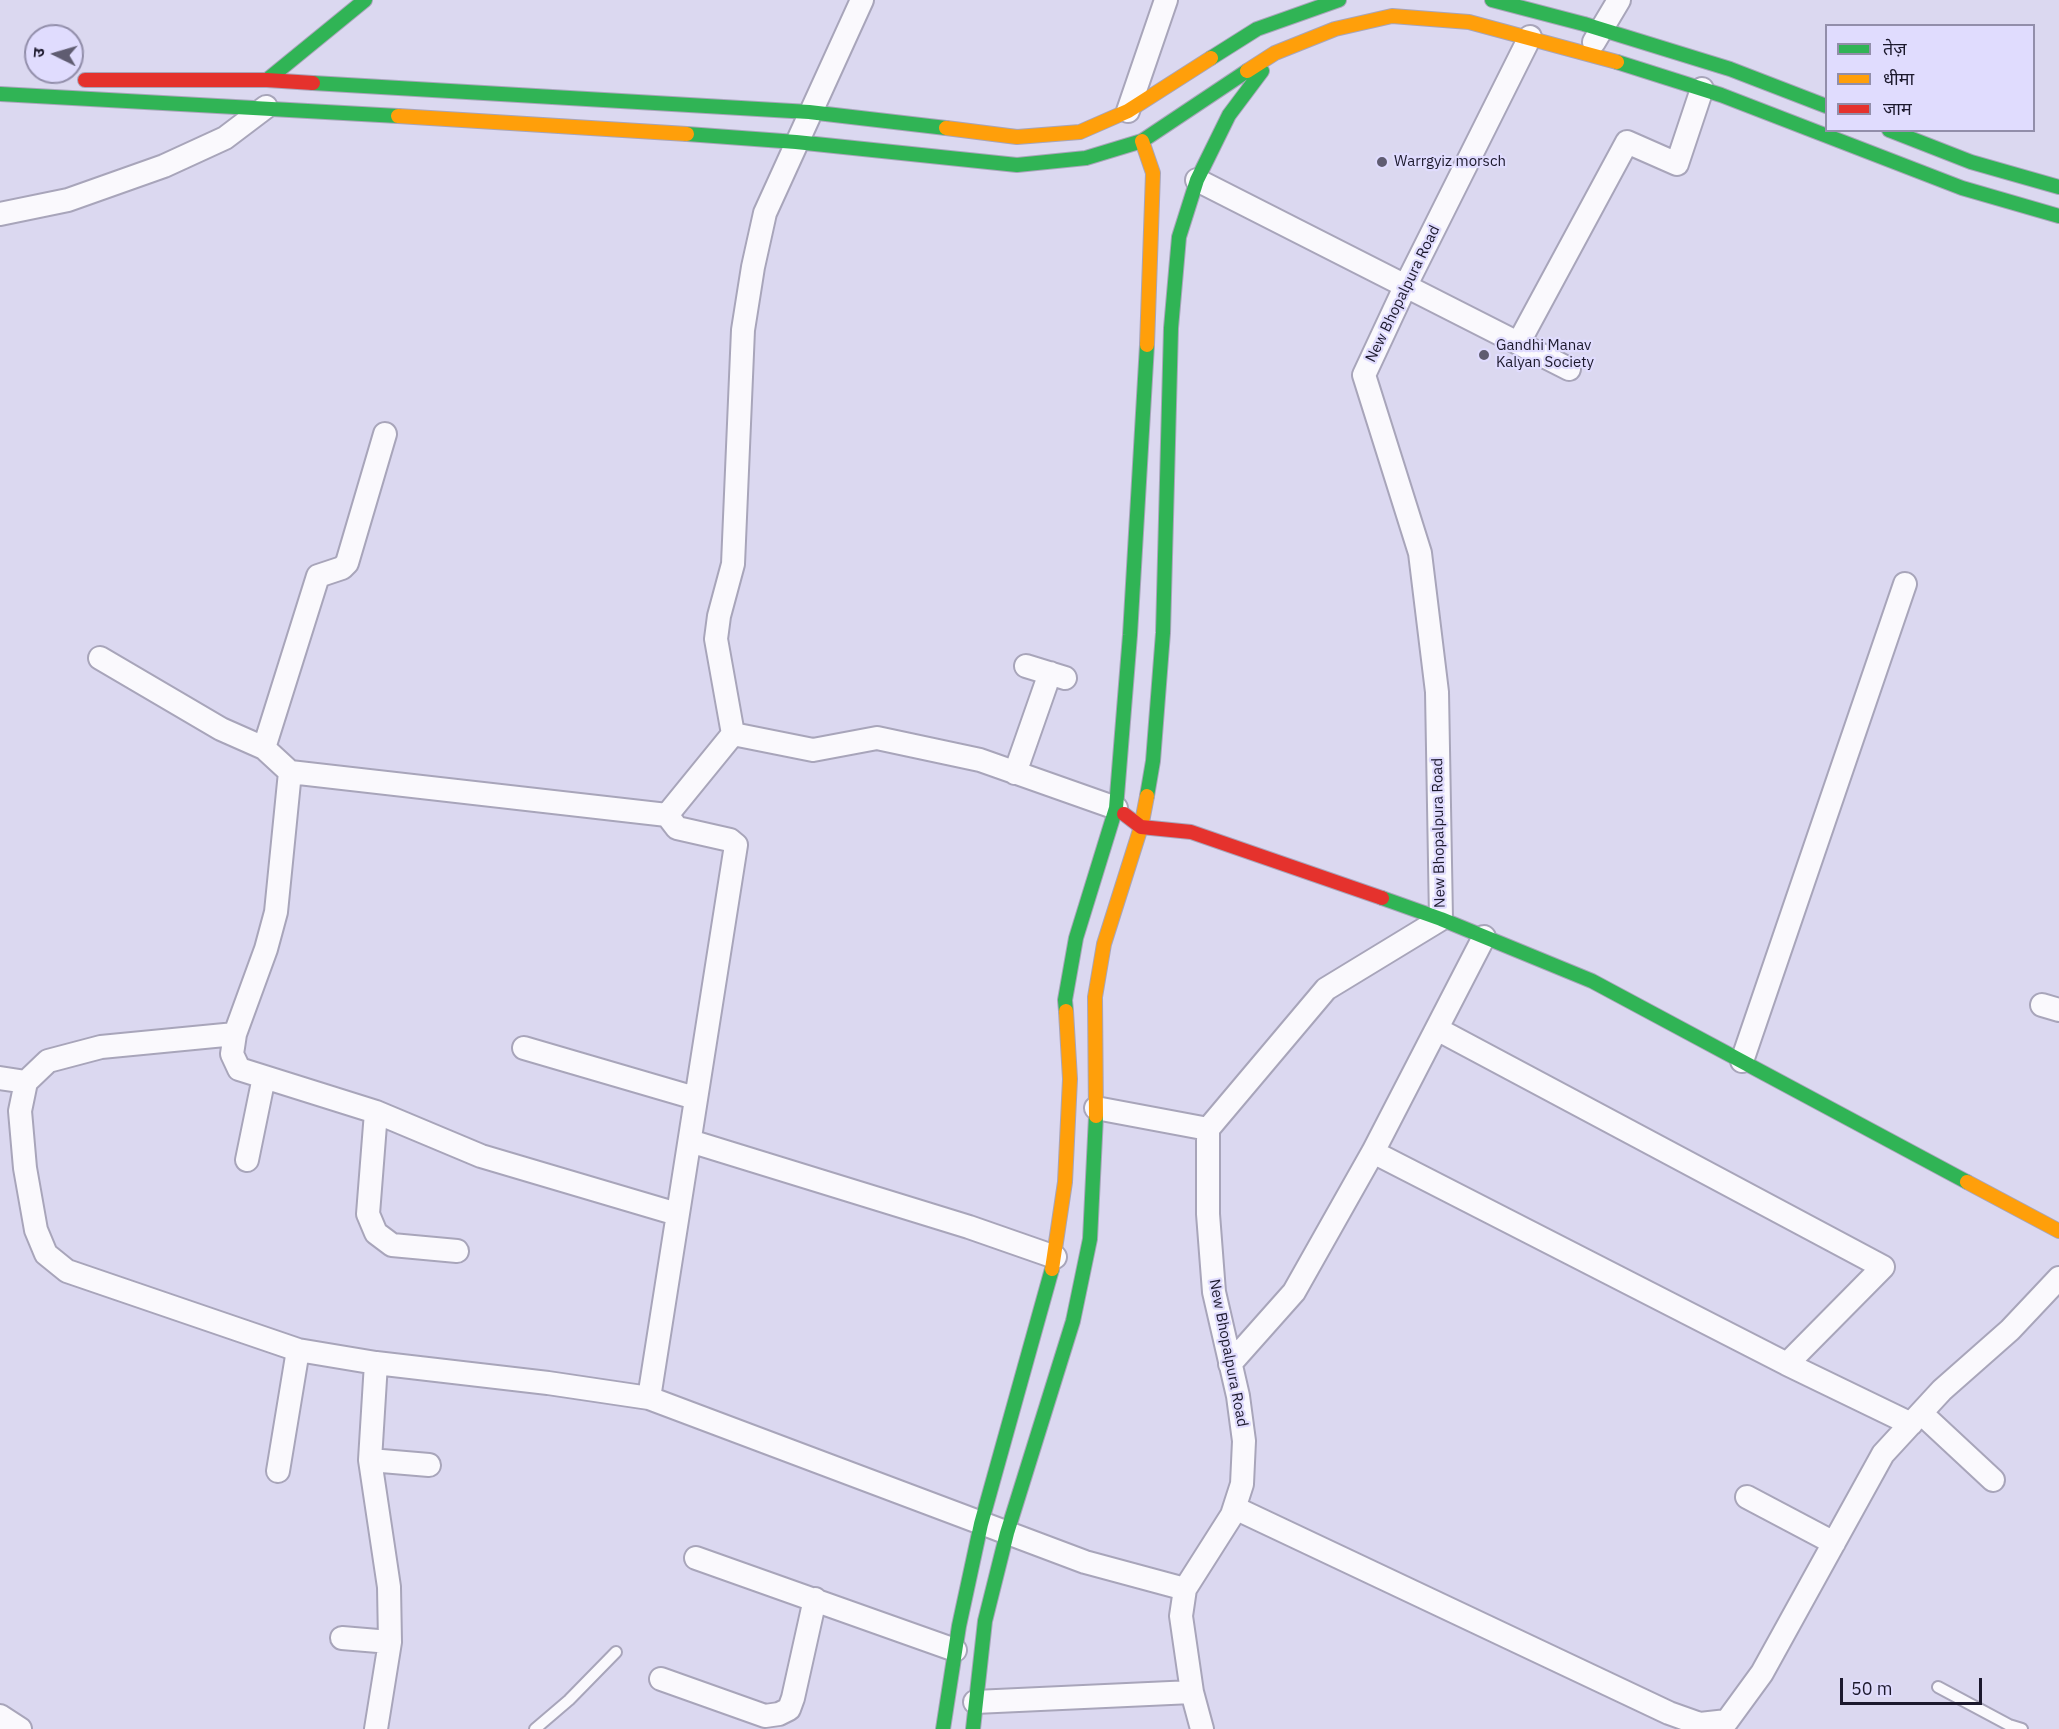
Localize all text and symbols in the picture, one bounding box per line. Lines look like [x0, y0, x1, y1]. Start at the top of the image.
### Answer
north arrow [24, 24, 84, 84]
legend [1825, 24, 2035, 132]
text: तेज़ [1883, 37, 1907, 60]
text: उ [28, 47, 48, 58]
text: धीमा [1883, 67, 1914, 90]
text: जाम [1883, 97, 1912, 120]
place label: Warrgyiz morsch [1394, 153, 1506, 171]
marker: Warrgyiz morsch [1375, 155, 1389, 169]
street label: New Bhopalpura Road [1362, 223, 1444, 365]
place label: Gandhi Manav Kalyan Society [1496, 337, 1594, 372]
marker: Gandhi Manav Kalyan Society [1477, 348, 1491, 362]
street label: New Bhopalpura Road [1429, 758, 1449, 908]
street label: New Bhopalpura Road [1205, 1278, 1251, 1428]
scale bar [1843, 1666, 1986, 1704]
text: 50 m [1851, 1677, 1893, 1700]

